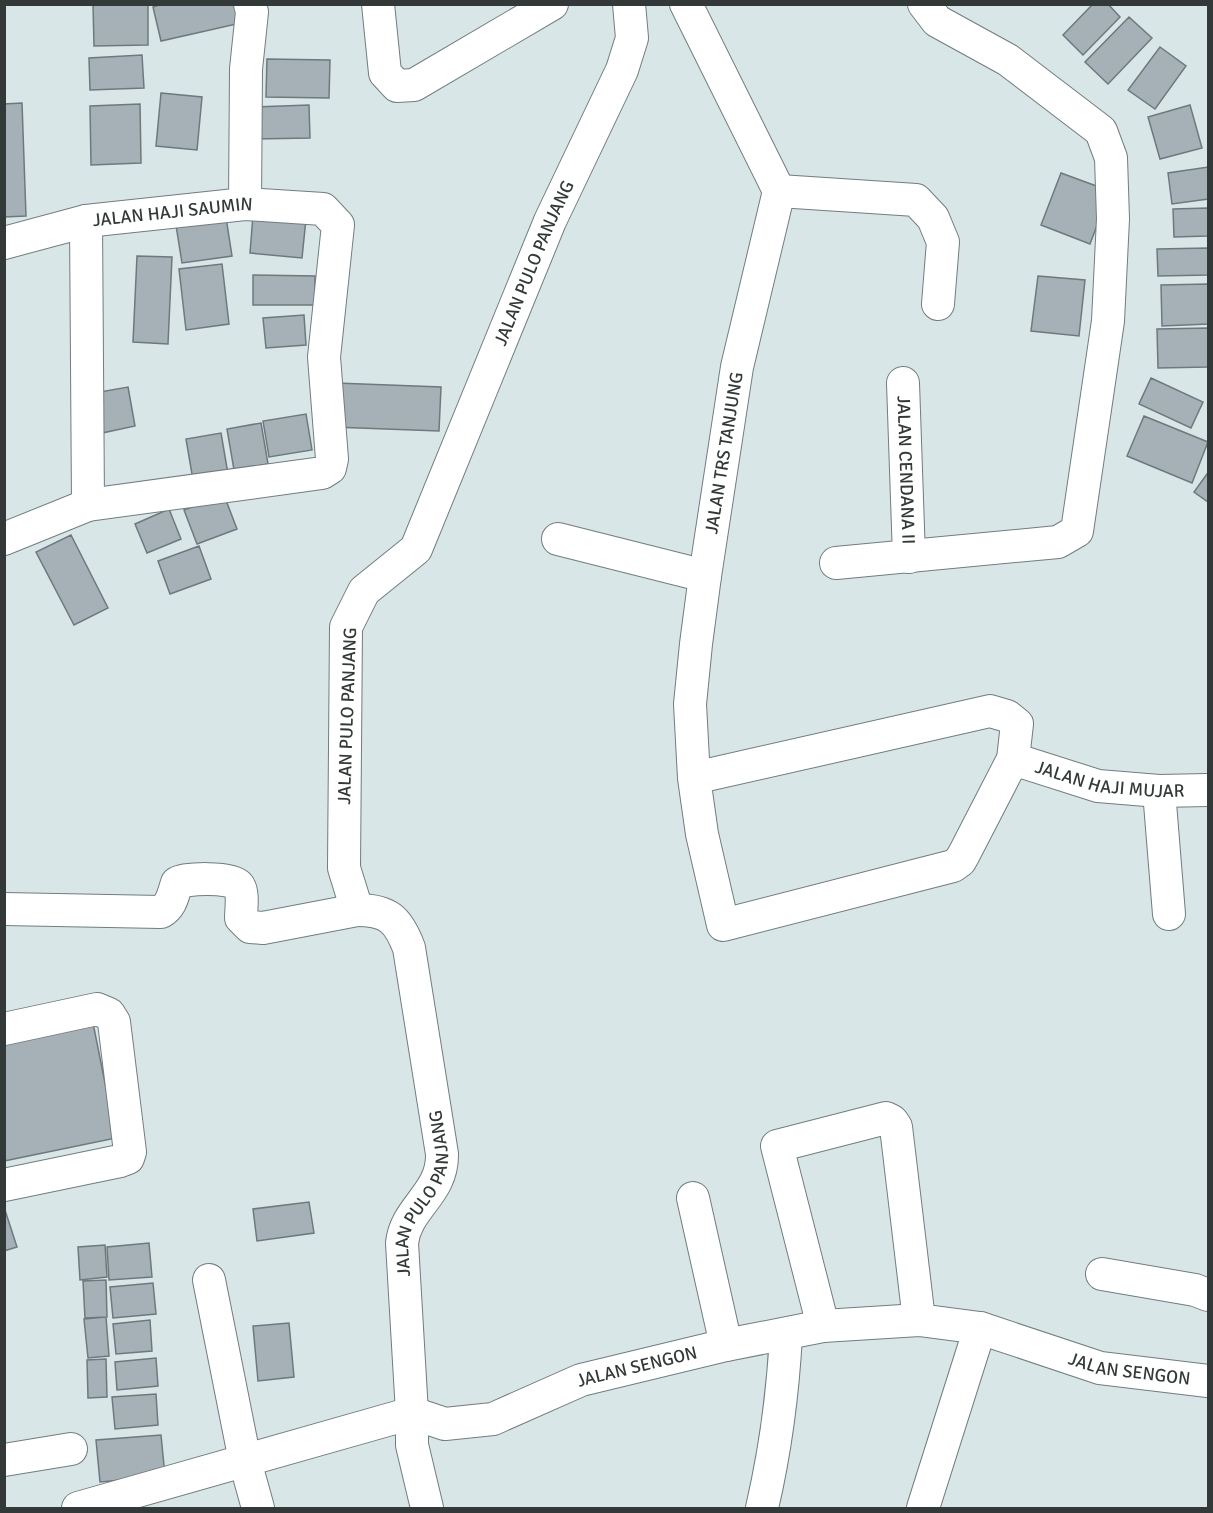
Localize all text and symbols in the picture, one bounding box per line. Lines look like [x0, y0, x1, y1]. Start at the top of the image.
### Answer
street label: JALAN PULO PANJANG [489, 177, 579, 349]
street label: JALAN HAJI SAUMIN [91, 193, 253, 231]
street label: JALAN TRS TANJUNG [700, 370, 748, 536]
street label: JALAN CENDANA II [892, 395, 920, 545]
street label: JALAN PULO PANJANG [333, 627, 361, 805]
street label: JALAN HAJI MUJAR [1033, 756, 1185, 802]
street label: JALAN PULO PANJANG [391, 1109, 453, 1277]
street label: JALAN SENGON [573, 1341, 699, 1392]
street label: JALAN SENGON [1066, 1347, 1192, 1390]

